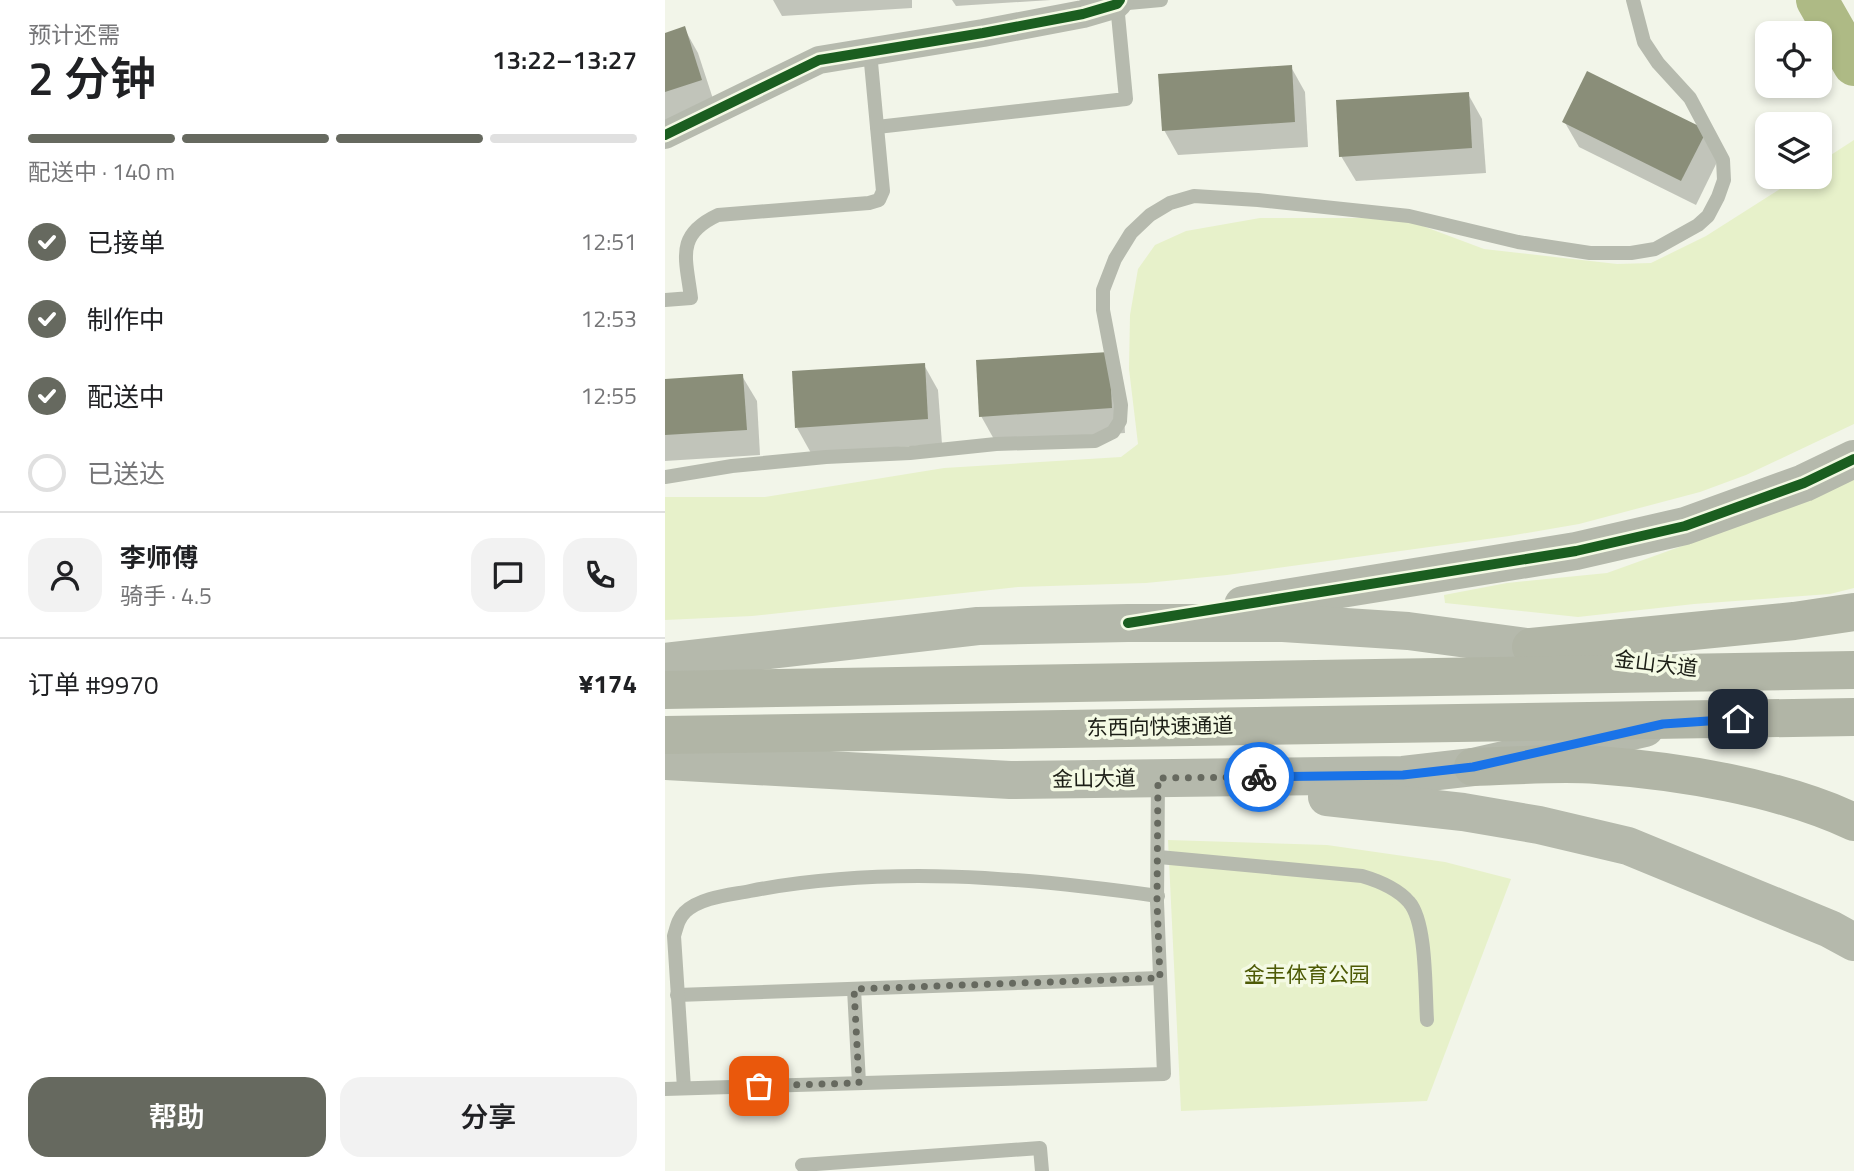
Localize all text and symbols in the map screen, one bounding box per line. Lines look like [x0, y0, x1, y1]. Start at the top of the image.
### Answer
text: 预计还需 [28, 17, 120, 52]
map controls [1755, 21, 1832, 189]
button: locate [1755, 21, 1832, 98]
text: 13:22–13:27 [492, 40, 637, 79]
text: 2 分钟 [28, 43, 156, 113]
button: layers [1755, 112, 1832, 189]
text: 配送中 · 140 m [28, 154, 175, 189]
icon: check [28, 223, 66, 261]
text: 已接单 [87, 223, 165, 262]
text: 12:51 [580, 224, 637, 259]
icon: check [28, 300, 66, 338]
text: 制作中 [87, 300, 165, 339]
text: 12:53 [580, 301, 637, 336]
icon: check [28, 377, 66, 415]
text: 配送中 [87, 377, 165, 416]
text: 12:55 [580, 378, 637, 413]
text: 已送达 [87, 454, 165, 493]
button: person [28, 538, 102, 612]
text: 李师傅 [120, 538, 198, 577]
button: chat [471, 538, 545, 612]
button: phone [563, 538, 637, 612]
text: 骑手 · 4.5 [120, 578, 212, 613]
street label: 金山大道 [1612, 642, 1700, 684]
text: ¥174 [579, 664, 637, 703]
text: 订单 #9970 [28, 665, 159, 704]
pin [1708, 689, 1768, 749]
icon: home [1719, 700, 1757, 738]
street label: 东西向快速通道 [1086, 709, 1234, 743]
courier [1224, 742, 1294, 812]
icon: bike [1240, 758, 1278, 796]
street label: 金山大道 [1052, 761, 1136, 795]
park label: 金丰体育公园 [1244, 958, 1370, 990]
pin [729, 1056, 789, 1116]
icon: bag [740, 1067, 778, 1105]
button: 帮助 [28, 1077, 326, 1157]
button: 分享 [340, 1077, 637, 1157]

